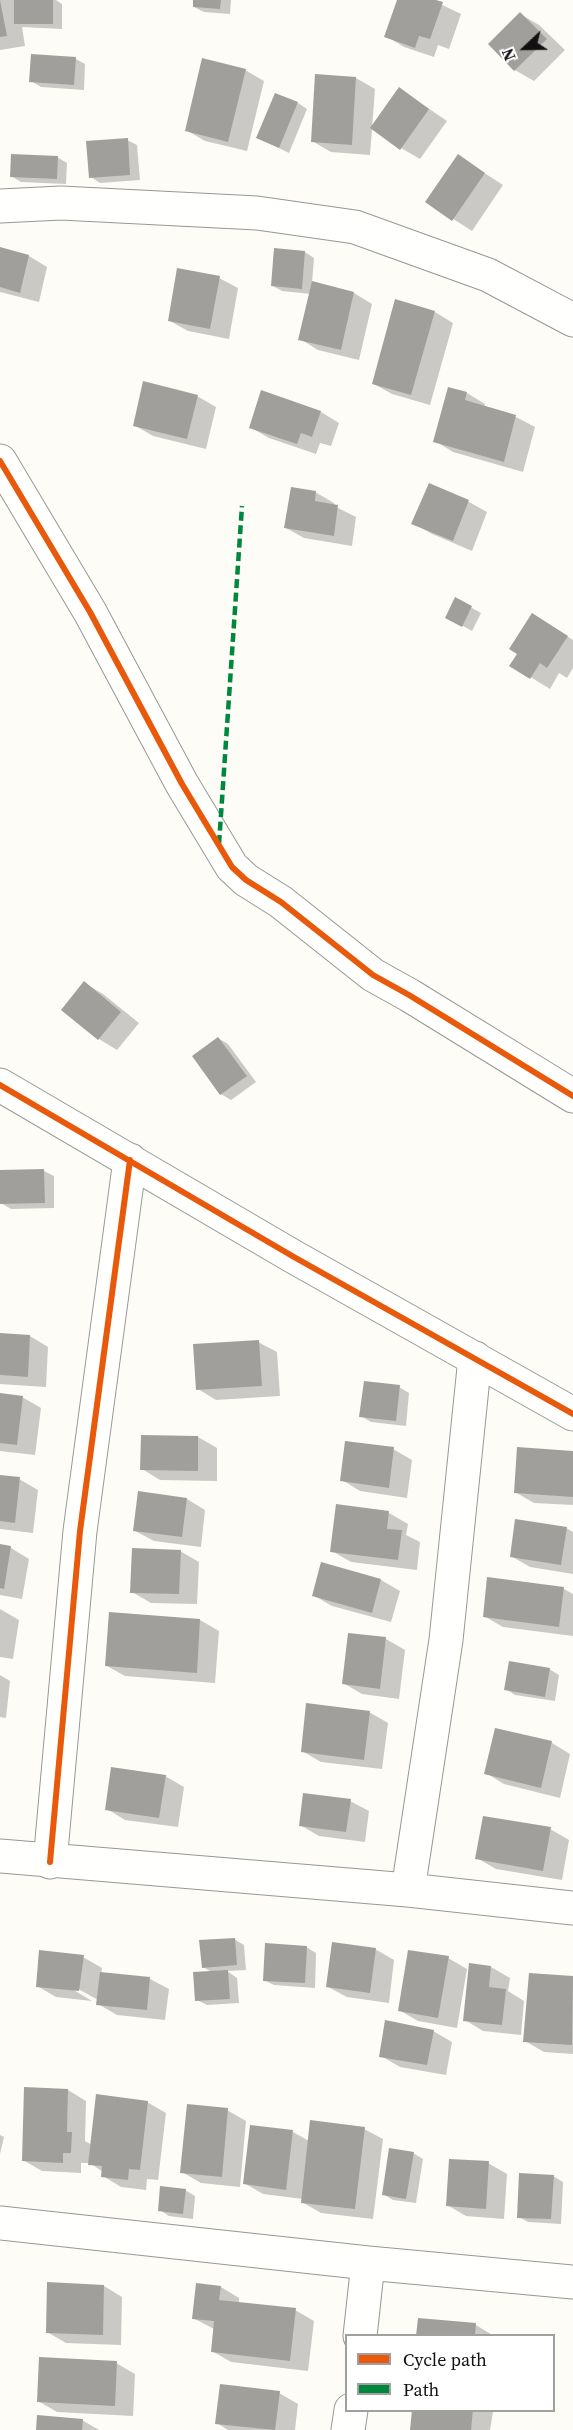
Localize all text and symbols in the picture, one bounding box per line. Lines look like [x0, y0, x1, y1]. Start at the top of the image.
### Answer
north arrow [495, 18, 555, 78]
text: N [496, 45, 521, 64]
legend [345, 2334, 555, 2412]
text: Cycle path [403, 2347, 487, 2372]
text: Path [403, 2377, 439, 2402]

